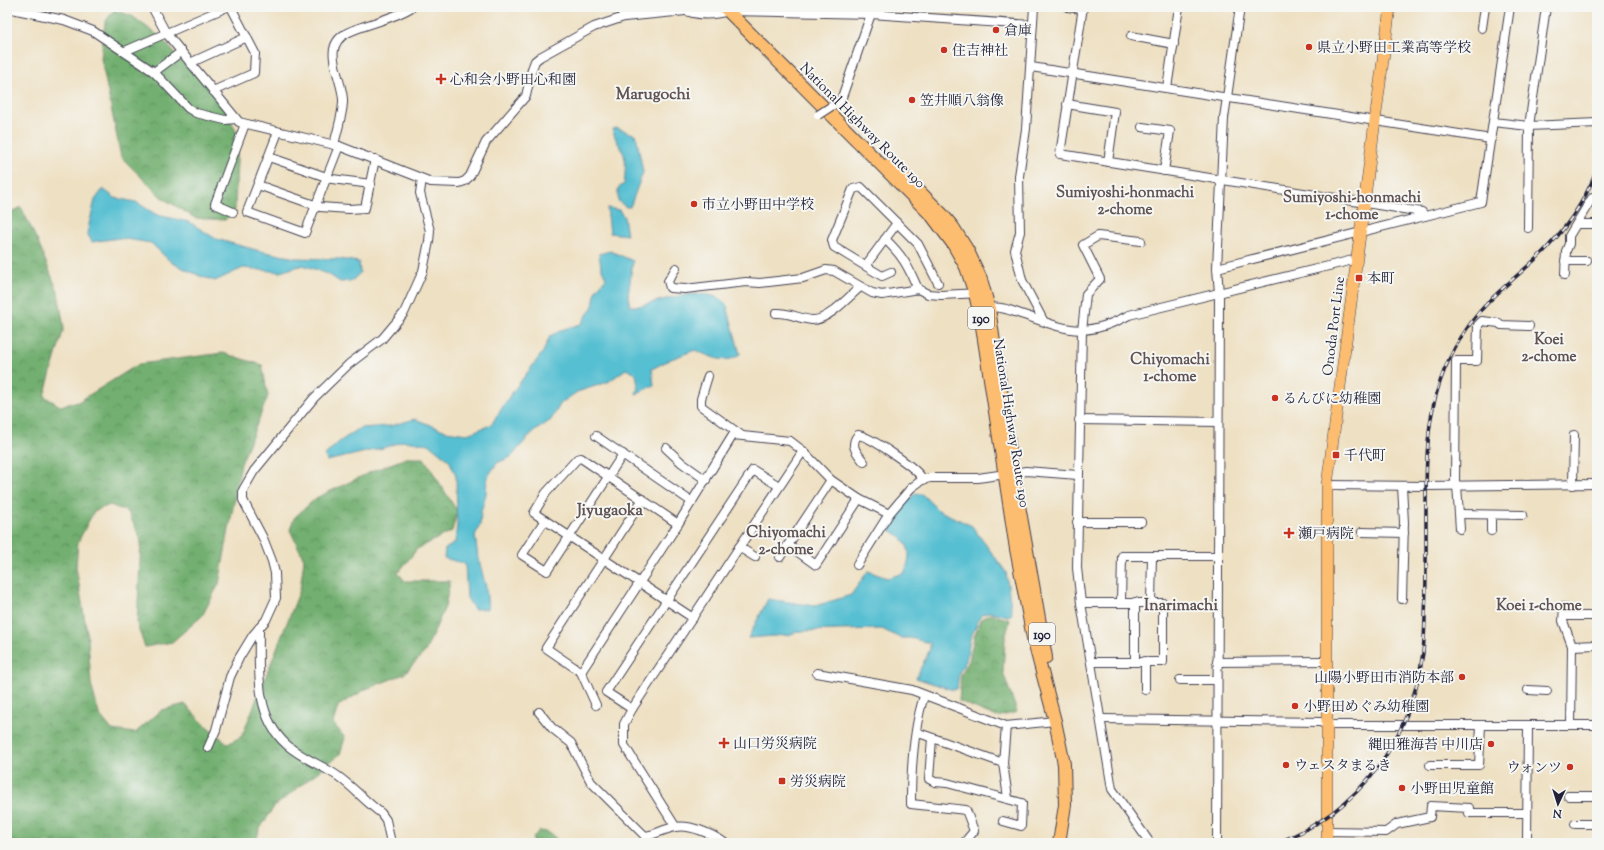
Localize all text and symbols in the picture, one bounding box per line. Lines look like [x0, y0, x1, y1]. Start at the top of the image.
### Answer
place label: 倉庫 [1004, 22, 1032, 42]
marker: 倉庫 [991, 25, 1001, 35]
place label: 県立小野田工業高等学校 [1317, 39, 1471, 59]
place label: 住吉神社 [952, 42, 1008, 62]
marker: 県立小野田工業高等学校 [1304, 42, 1314, 52]
marker: 住吉神社 [939, 45, 949, 55]
street label: National Highway Route 190 [794, 59, 929, 194]
place label: 心和会小野田心和園 [450, 71, 576, 91]
marker: 心和会小野田心和園 [435, 73, 447, 85]
district label: Marugochi [616, 84, 691, 107]
place label: 笠井順八翁像 [920, 92, 1004, 112]
marker: 笠井順八翁像 [907, 95, 917, 105]
district label: Sumiyoshi-honmachi 2-chome [1056, 183, 1195, 221]
district label: Sumiyoshi-honmachi 1-chome [1283, 188, 1422, 226]
place label: 市立小野田中学校 [702, 196, 814, 216]
marker: 市立小野田中学校 [689, 199, 699, 209]
place label: 本町 [1367, 270, 1395, 290]
marker: 本町 [1354, 273, 1364, 283]
street label: Onoda Port Line [1319, 275, 1351, 377]
road number: 190 [968, 307, 994, 329]
district label: Koei 2-chome [1522, 330, 1576, 368]
street label: National Highway Route 190 [987, 338, 1033, 509]
district label: Chiyomachi 1-chome [1130, 350, 1210, 388]
place label: るんびに幼稚園 [1283, 390, 1381, 410]
marker: るんびに幼稚園 [1270, 393, 1280, 403]
place label: 千代町 [1344, 447, 1386, 467]
marker: 千代町 [1331, 450, 1341, 460]
district label: Jiyugaoka [575, 500, 644, 523]
district label: Chiyomachi 2-chome [746, 523, 826, 561]
place label: 瀬戸病院 [1298, 525, 1354, 545]
marker: 瀬戸病院 [1283, 527, 1295, 539]
district label: Inarimachi [1144, 595, 1218, 618]
district label: Koei 1-chome [1496, 596, 1582, 617]
road number: 190 [1029, 623, 1055, 645]
place label: 山陽小野田市消防本部 [1314, 669, 1454, 689]
marker: 山陽小野田市消防本部 [1457, 672, 1467, 682]
place label: 小野田めぐみ幼稚園 [1303, 698, 1429, 718]
marker: 小野田めぐみ幼稚園 [1290, 701, 1300, 711]
place label: 山口労災病院 [733, 735, 817, 755]
place label: 縄田雅海苔 中川店 [1368, 736, 1483, 756]
marker: 山口労災病院 [718, 737, 730, 749]
marker: 縄田雅海苔 中川店 [1486, 739, 1496, 749]
place label: ウェスタまるき [1294, 757, 1391, 777]
place label: ウォンツ [1507, 759, 1562, 779]
marker: ウェスタまるき [1281, 760, 1291, 770]
marker: ウォンツ [1565, 762, 1575, 772]
place label: 労災病院 [790, 773, 846, 793]
marker: 労災病院 [777, 776, 787, 786]
place label: 小野田児童館 [1410, 780, 1494, 800]
marker: 小野田児童館 [1397, 783, 1407, 793]
north arrow [1538, 784, 1578, 824]
text: N [1552, 805, 1563, 821]

